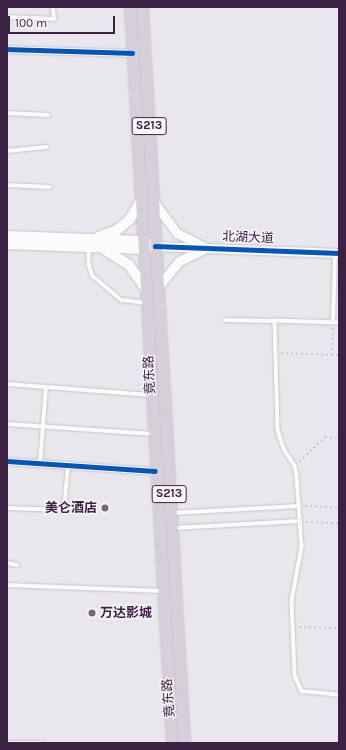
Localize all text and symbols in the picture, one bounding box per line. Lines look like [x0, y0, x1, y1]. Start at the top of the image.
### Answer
scale bar [10, 8, 117, 34]
text: 100 m [15, 16, 47, 30]
road number: S213 [131, 116, 167, 136]
street label: 北湖大道 [222, 229, 274, 247]
street label: 竟东路 [141, 355, 159, 395]
road number: S213 [151, 484, 187, 504]
place label: 美仑酒店 [45, 500, 97, 516]
marker: 美仑酒店 [100, 503, 110, 513]
place label: 万达影城 [100, 605, 152, 621]
marker: 万达影城 [87, 608, 97, 618]
street label: 竟东路 [160, 678, 178, 718]

